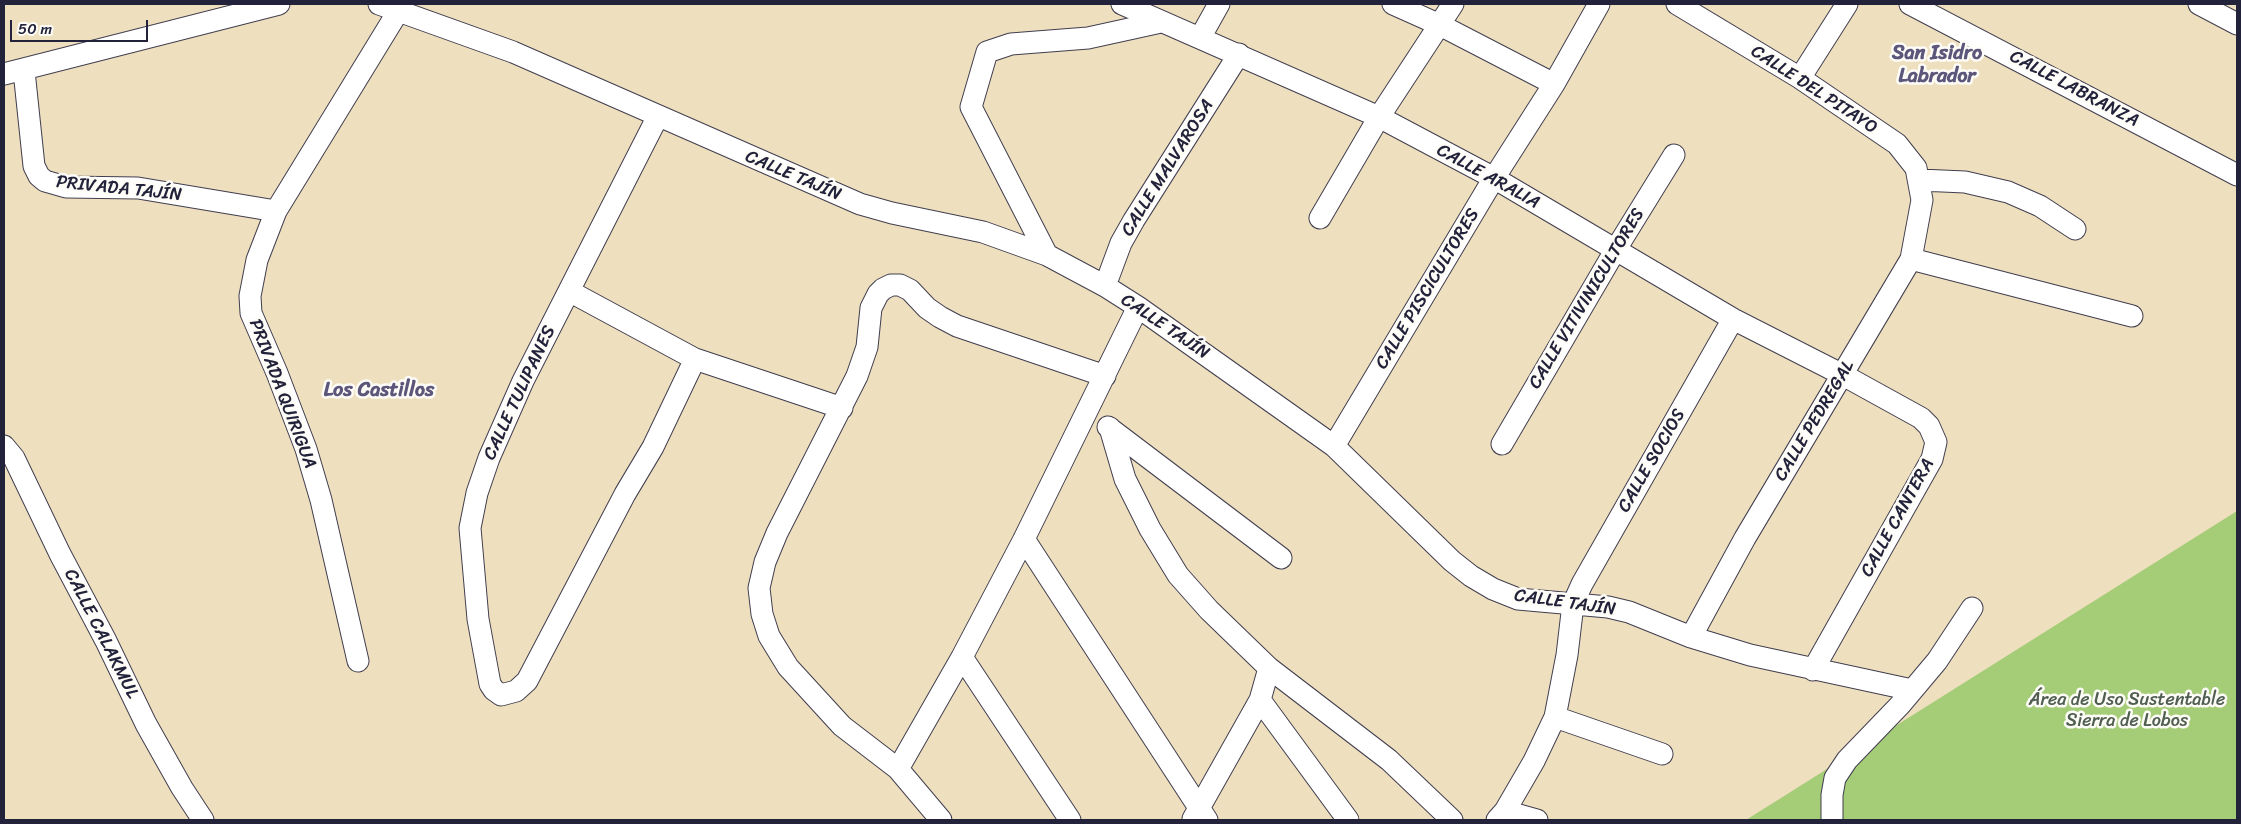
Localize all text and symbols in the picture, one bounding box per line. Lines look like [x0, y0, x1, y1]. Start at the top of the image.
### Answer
scale bar [12, 10, 150, 42]
text: 50 m [18, 16, 52, 42]
street label: CALLE DEL PITAYO [1747, 41, 1881, 139]
district label: San Isidro Labrador [1892, 42, 1982, 89]
street label: CALLE LABRANZA [2006, 46, 2142, 132]
street label: CALLE MALVAROSA [1117, 96, 1219, 240]
street label: CALLE ARALIA [1433, 140, 1543, 214]
street label: CALLE TAJÍN [742, 146, 844, 206]
street label: PRIVADA TAJÍN [55, 172, 183, 206]
street label: CALLE PISCICULTORES [1371, 205, 1485, 373]
street label: CALLE VITIVINICULTORES [1525, 205, 1649, 393]
street label: CALLE TAJÍN [1117, 289, 1213, 365]
street label: PRIVADA QUIRIGUA [244, 316, 320, 472]
street label: CALLE TULIPANES [479, 322, 561, 464]
street label: CALLE PEDREGAL [1770, 357, 1860, 485]
district label: Los Castillos [324, 379, 434, 403]
street label: CALLE SOCIOS [1614, 406, 1690, 516]
street label: CALLE CANTERA [1857, 455, 1939, 581]
street label: CALLE CALAKMUL [59, 566, 143, 702]
street label: CALLE TAJÍN [1513, 585, 1617, 621]
park label: Área de Uso Sustentable Sierra de Lobos [2029, 689, 2225, 732]

